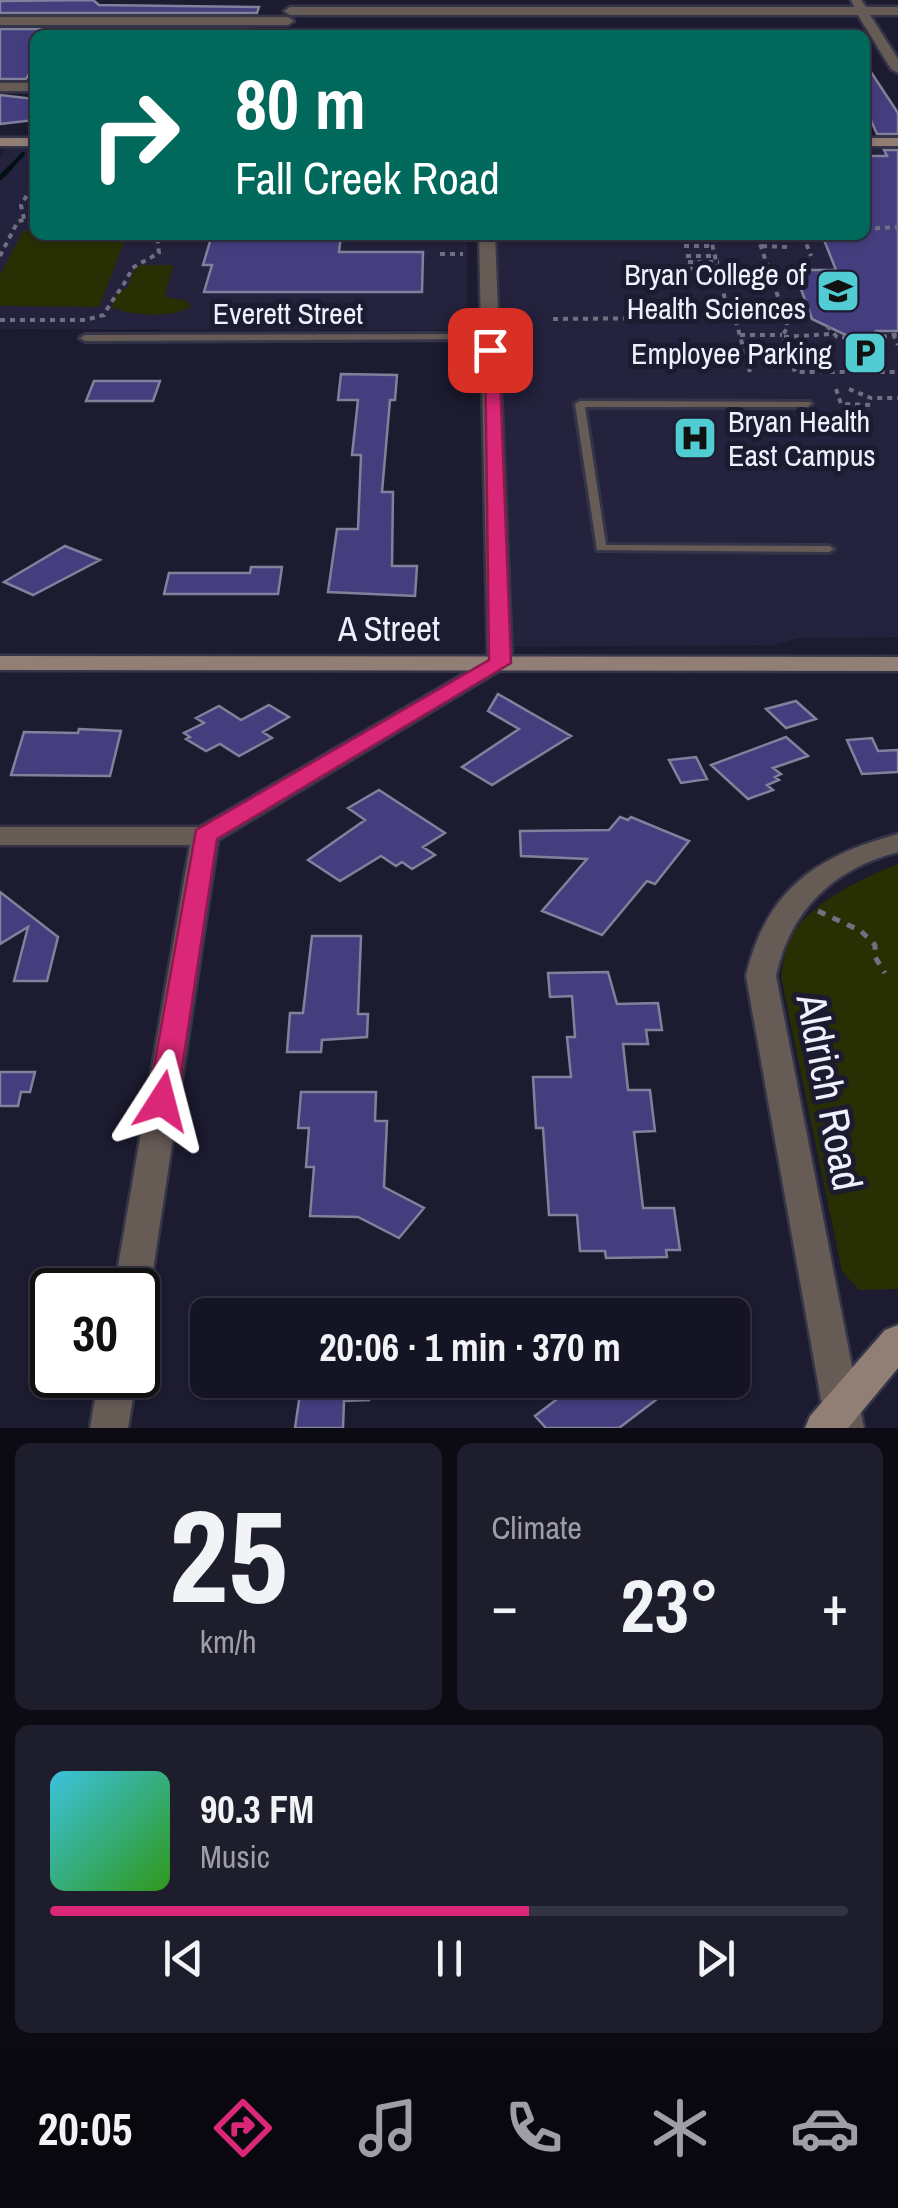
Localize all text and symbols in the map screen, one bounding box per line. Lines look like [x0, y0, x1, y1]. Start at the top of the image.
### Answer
text: 80 m [235, 57, 366, 151]
icon: right [70, 70, 200, 200]
text: Fall Creek Road [235, 147, 500, 208]
place label: Bryan College of Health Sciences [624, 254, 806, 328]
school or university icon: Bryan College of Health Sciences [815, 268, 861, 314]
street label: Everett Street [213, 293, 363, 333]
pin [448, 308, 533, 393]
icon: arrive [463, 323, 518, 378]
parking icon: Employee Parking [842, 330, 888, 376]
place label: Employee Parking [631, 333, 832, 373]
place label: Bryan Health East Campus [728, 401, 876, 475]
hospital icon: Bryan Health East Campus [672, 415, 718, 461]
street label: A Street [337, 605, 440, 652]
street label: Aldrich Road [783, 988, 876, 1195]
position arrow [110, 1049, 214, 1153]
speed limit sign: 30 [30, 1268, 160, 1398]
text: 20:06 · 1 min · 370 m [319, 1322, 621, 1373]
text: 25 [169, 1467, 288, 1643]
text: Climate [492, 1506, 582, 1549]
text: 23° [621, 1554, 719, 1655]
text: − [492, 1568, 518, 1642]
text: + [822, 1568, 848, 1642]
text: km/h [200, 1620, 257, 1663]
text: 90.3 FM [200, 1784, 314, 1835]
text: Music [200, 1835, 270, 1878]
icon: previous [156, 1931, 211, 1986]
icon: pause [422, 1931, 477, 1986]
icon: next [688, 1931, 743, 1986]
icon: directions [208, 2093, 278, 2163]
icon: music [353, 2093, 423, 2163]
icon: phone [499, 2093, 569, 2163]
icon: climate [645, 2093, 715, 2163]
icon: car [790, 2093, 860, 2163]
text: 20:05 [38, 2098, 132, 2159]

